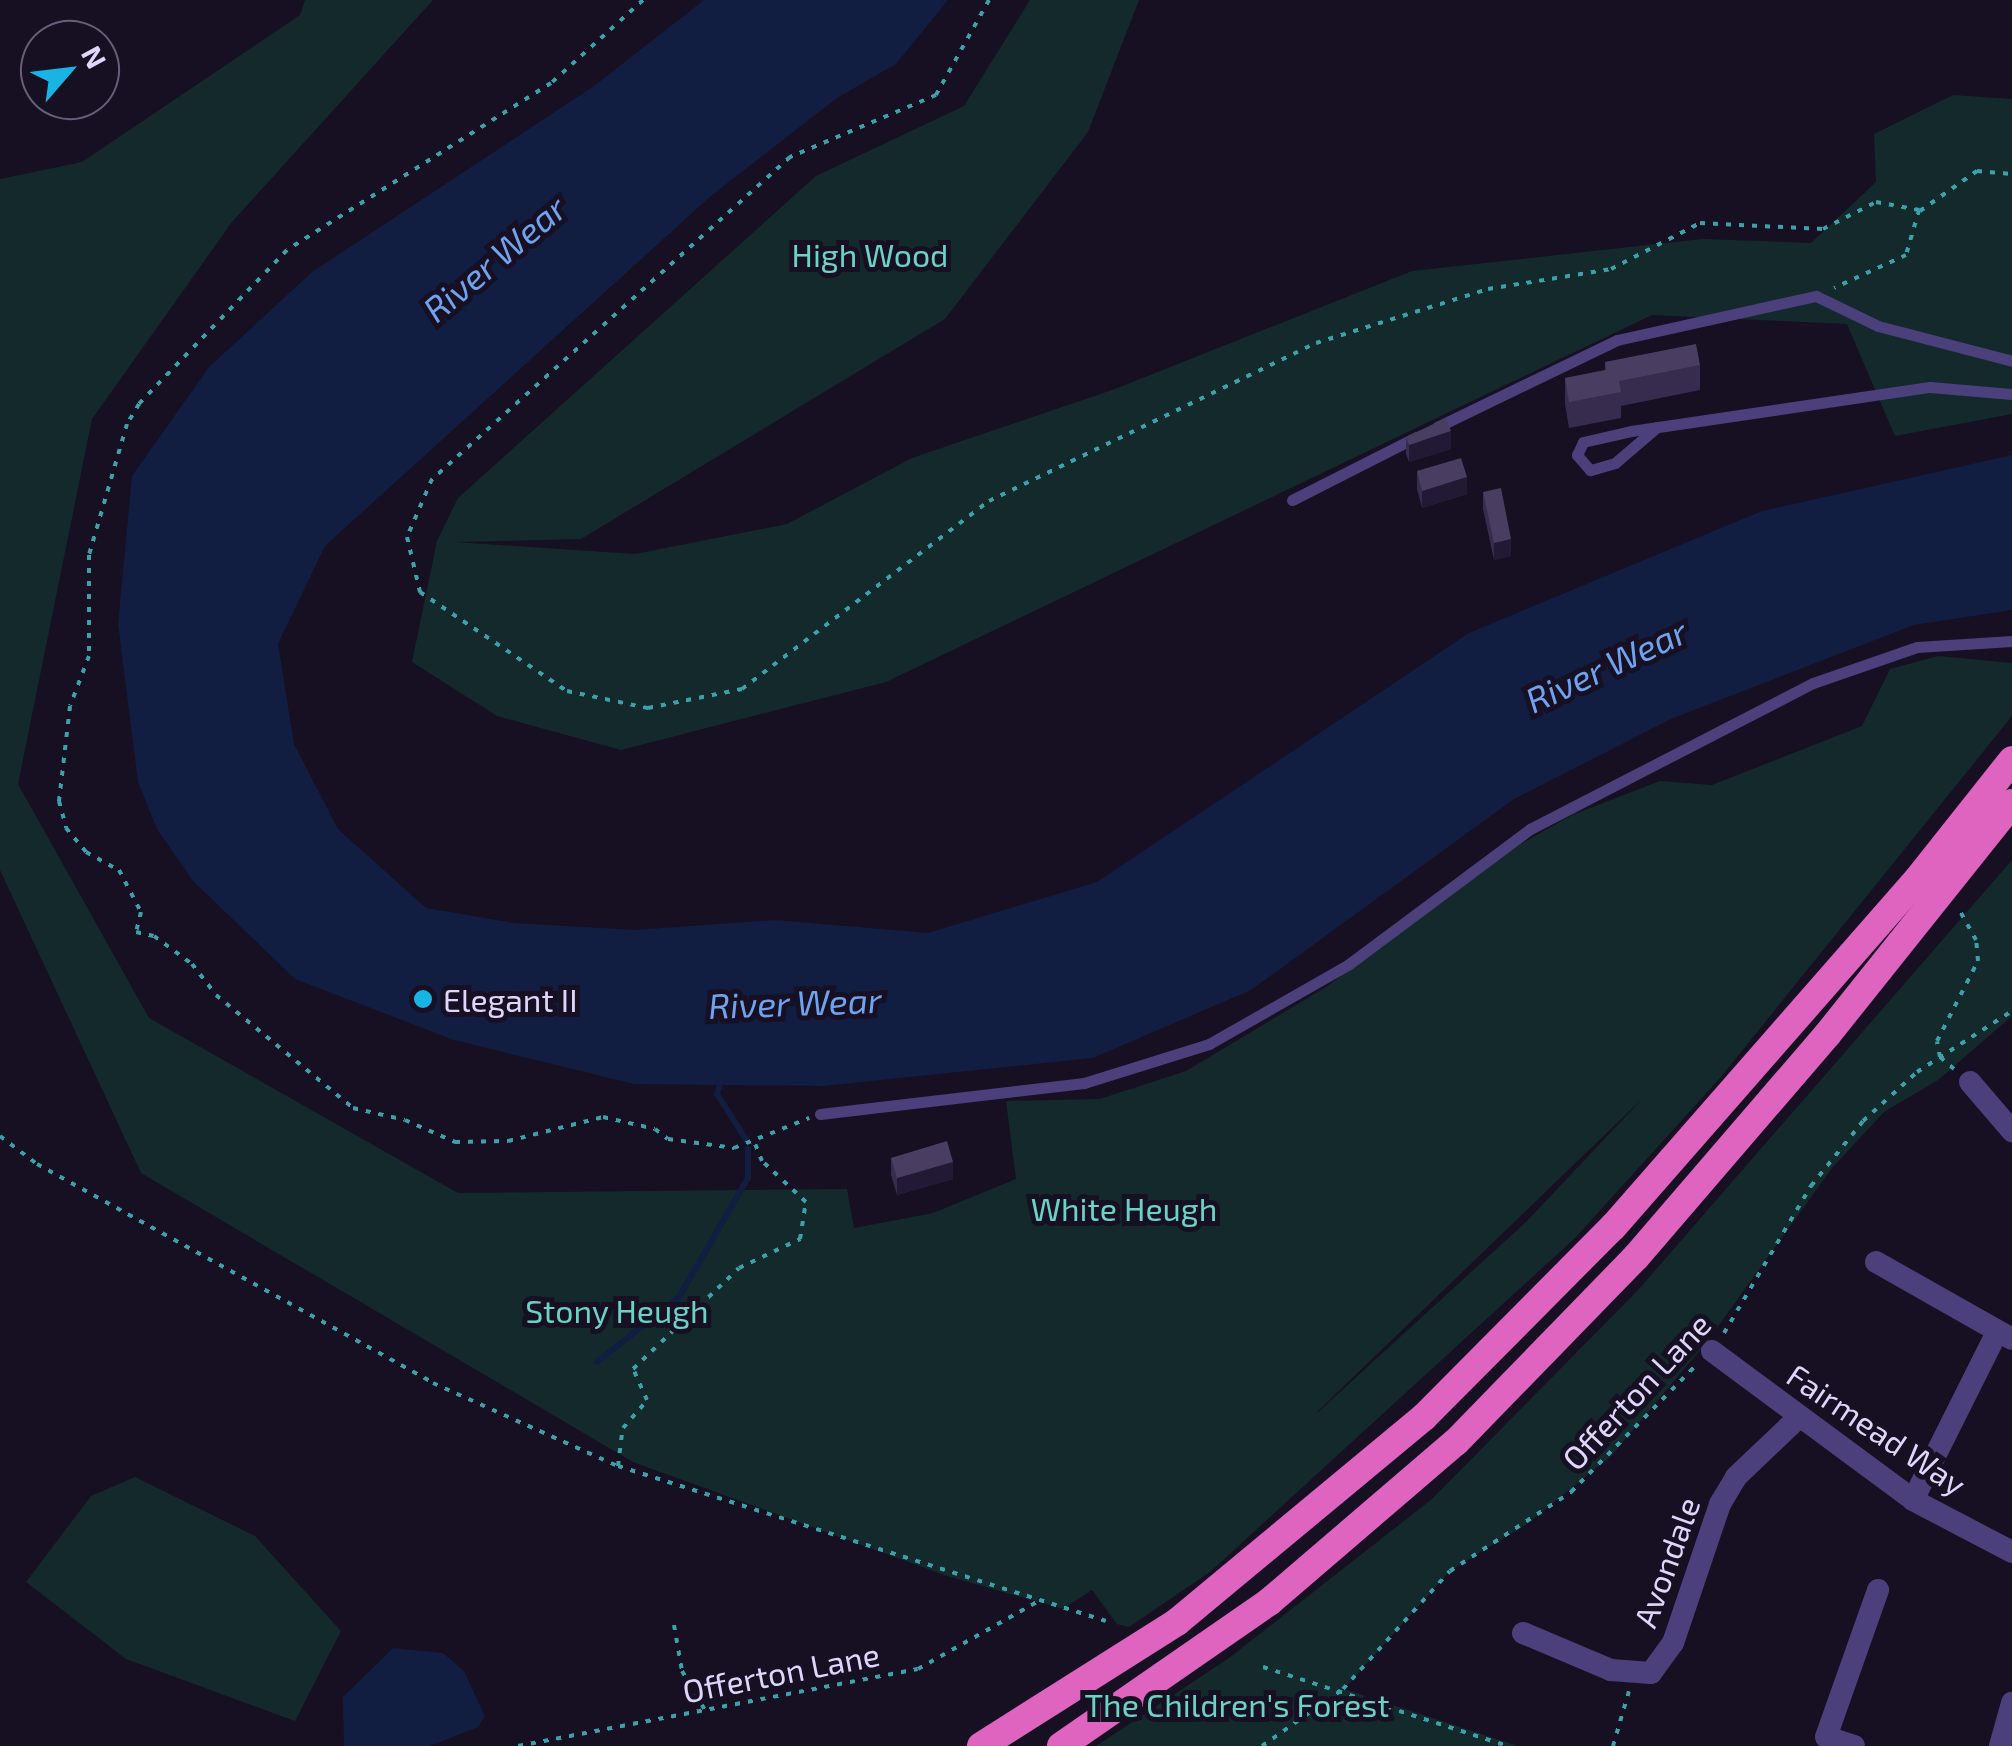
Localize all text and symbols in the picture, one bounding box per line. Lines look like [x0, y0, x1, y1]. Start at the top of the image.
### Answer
north arrow [20, 20, 120, 120]
text: N [75, 40, 114, 74]
water label: River Wear [414, 186, 574, 330]
park label: High Wood [791, 235, 949, 273]
water label: River Wear [1518, 609, 1694, 721]
water label: River Wear [707, 978, 883, 1026]
place label: Elegant II [443, 980, 578, 1018]
marker: Elegant II [412, 988, 434, 1010]
park label: White Heugh [1031, 1189, 1217, 1227]
park label: Stony Heugh [525, 1291, 709, 1329]
street label: Offerton Lane [1554, 1305, 1718, 1477]
street label: Fairmead Way [1780, 1355, 1974, 1503]
street label: Avondale [1625, 1492, 1707, 1632]
street label: Offerton Lane [679, 1634, 883, 1710]
park label: The Children's Forest [1084, 1685, 1390, 1723]

